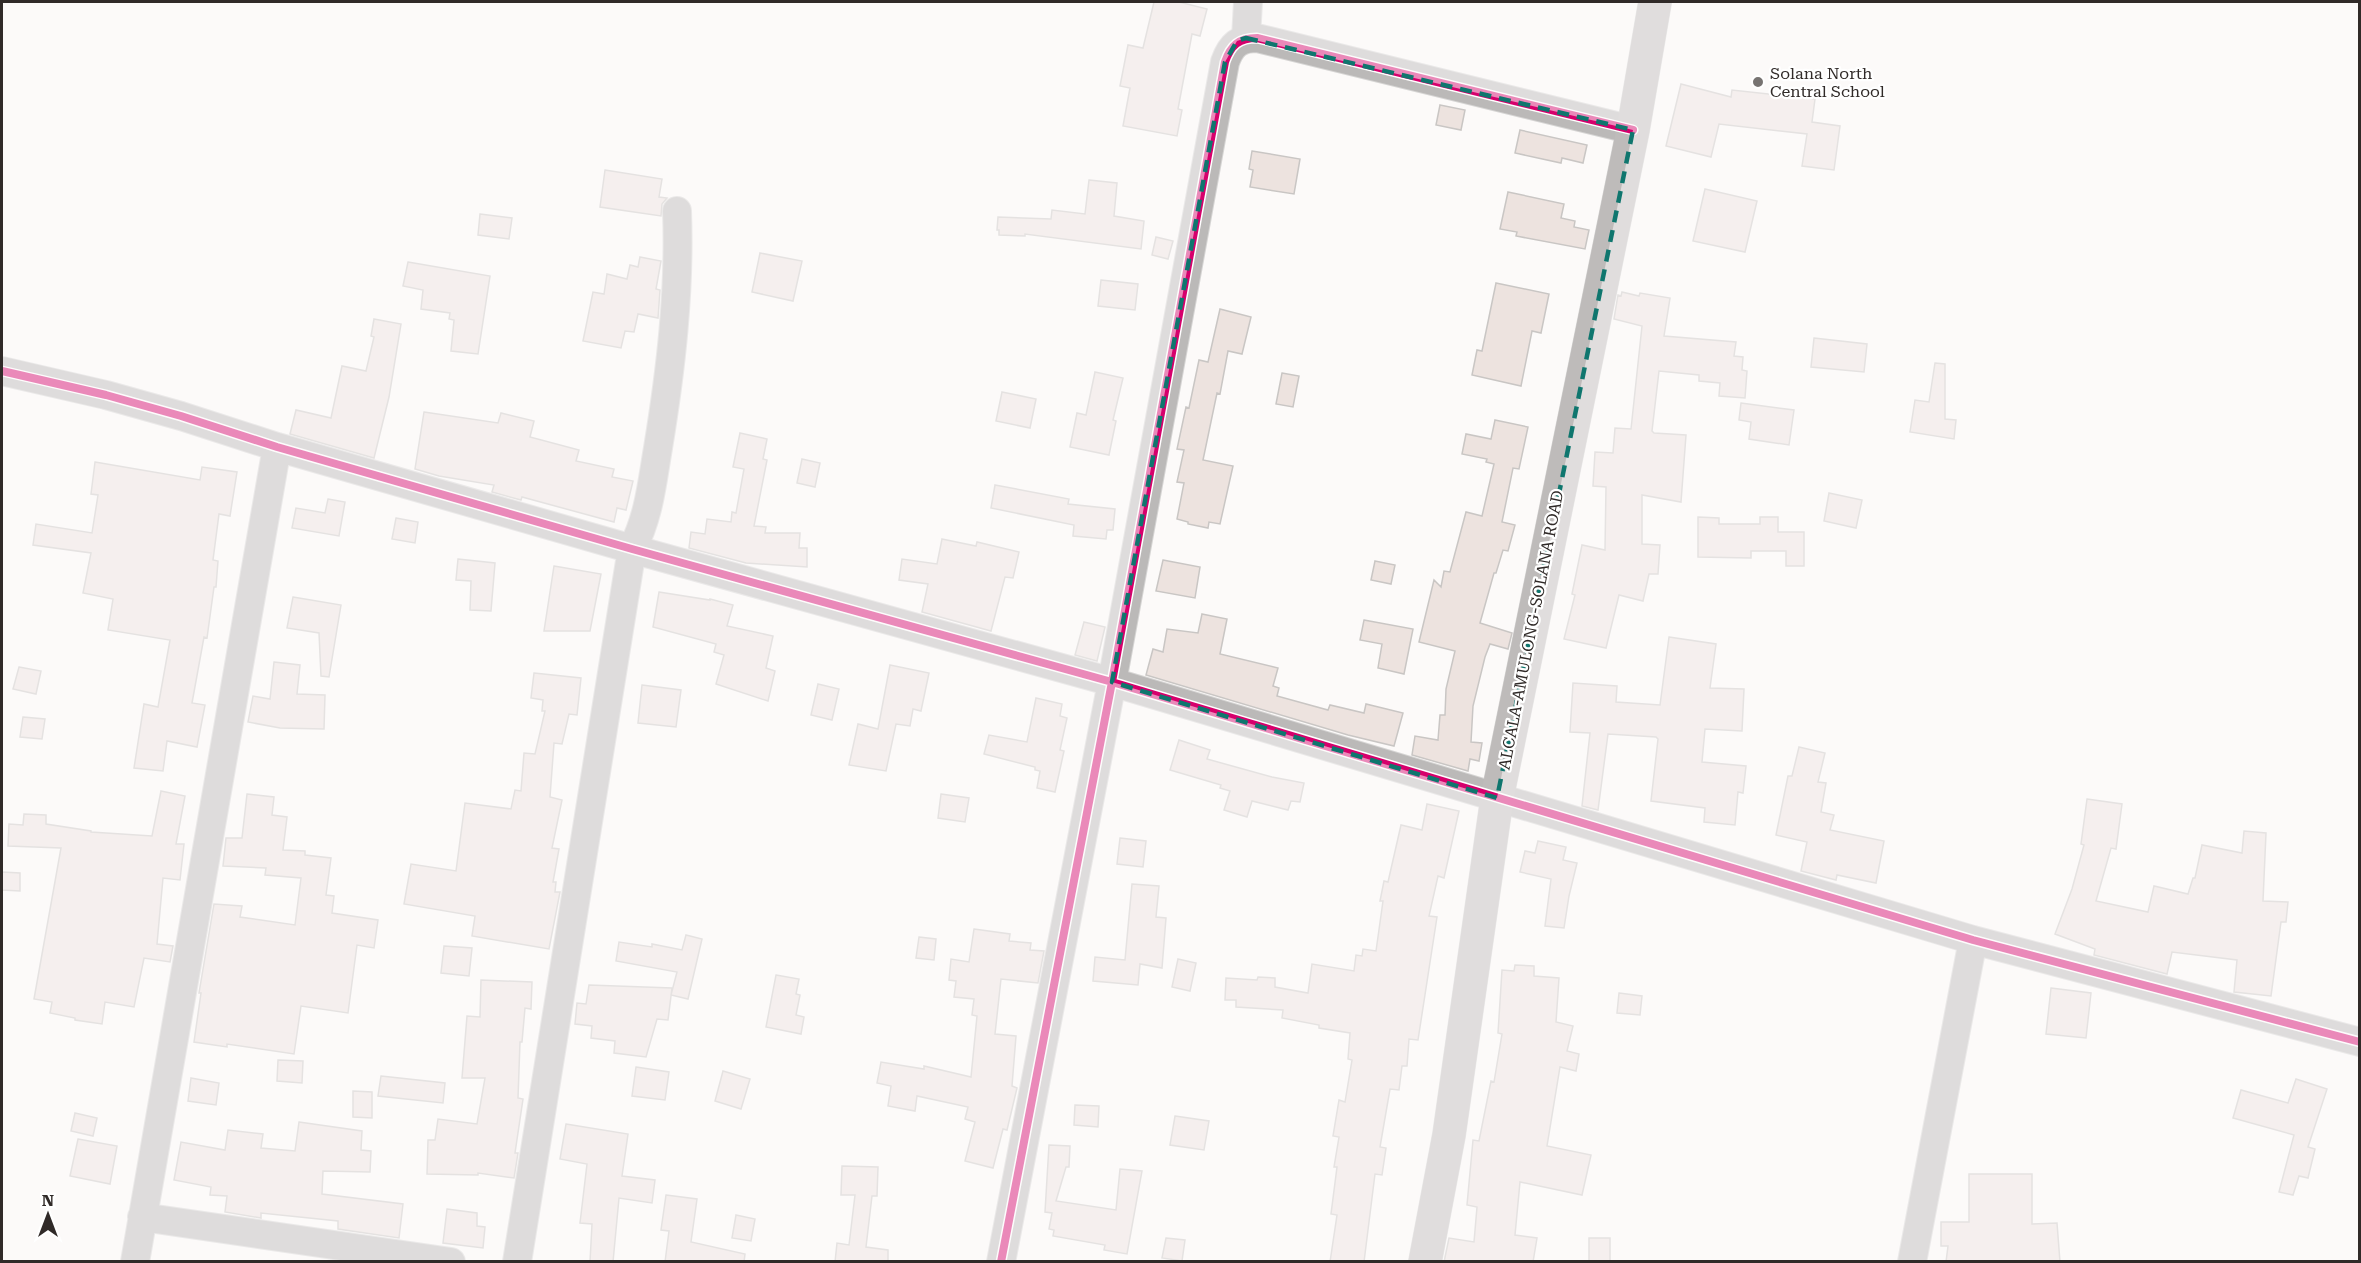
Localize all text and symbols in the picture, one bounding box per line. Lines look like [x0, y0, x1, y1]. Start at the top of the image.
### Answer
place label: Solana North Central School [1770, 64, 1885, 101]
marker: Solana North Central School [1751, 75, 1765, 89]
street label: ALCALA-AMULONG-SOLANA ROAD [1495, 489, 1567, 771]
north arrow [18, 1185, 78, 1245]
text: N [42, 1191, 54, 1210]

